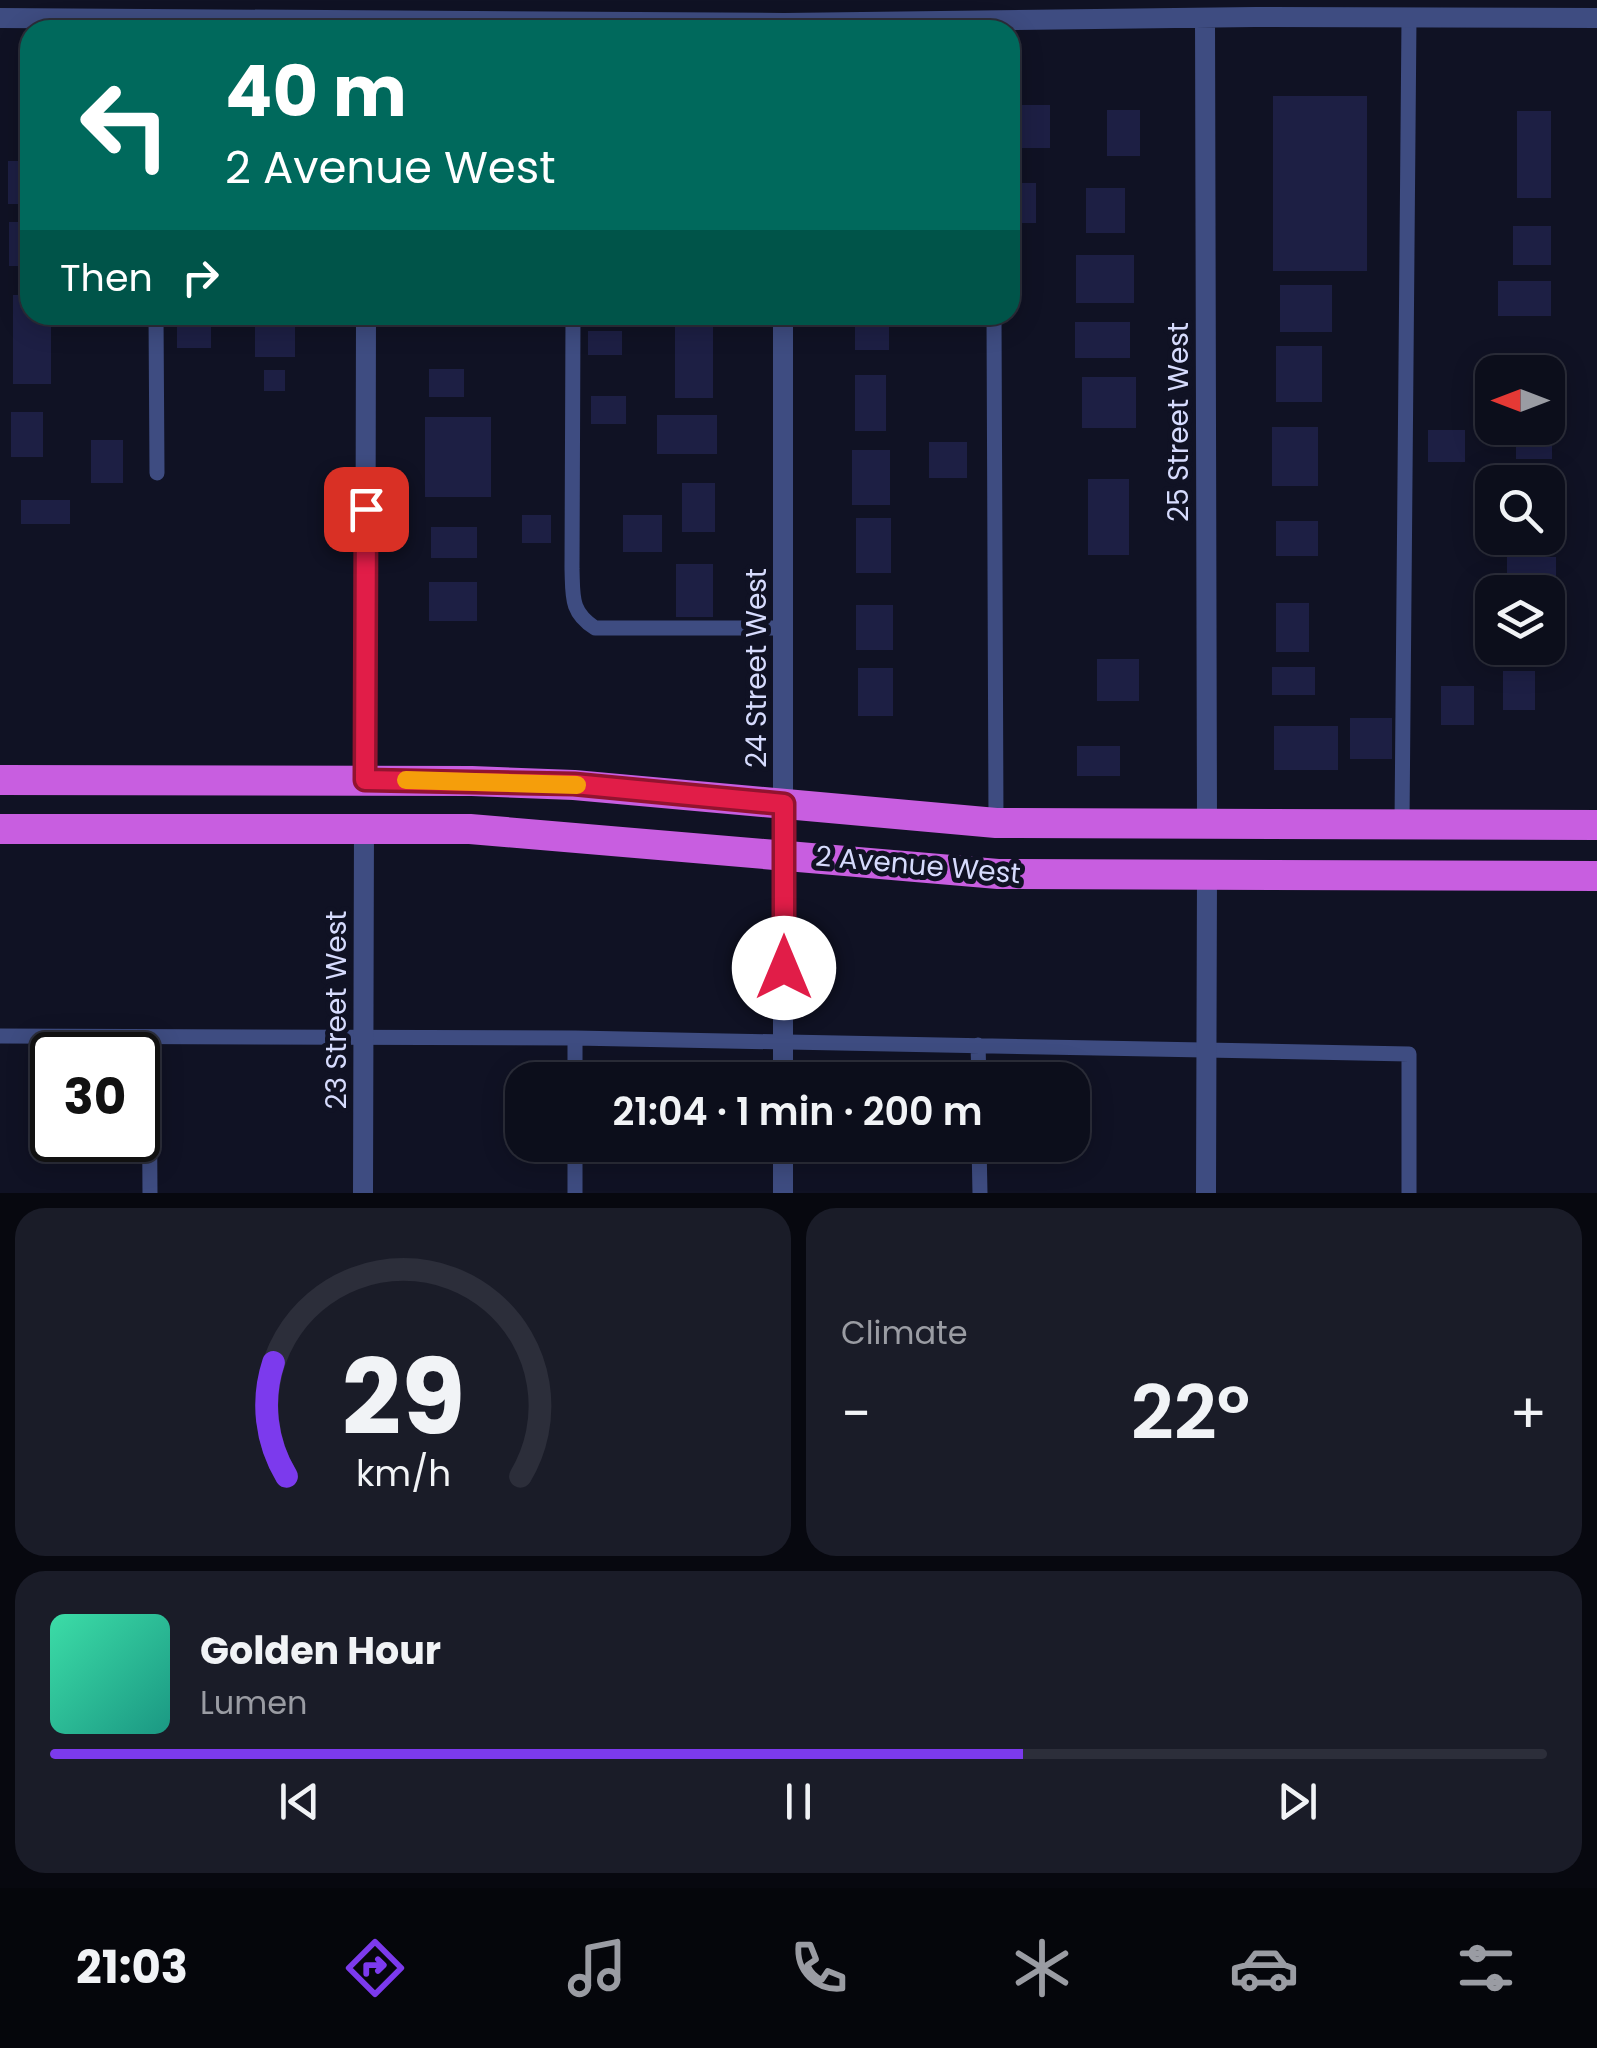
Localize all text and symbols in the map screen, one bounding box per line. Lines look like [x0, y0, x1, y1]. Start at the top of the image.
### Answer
text: 40 m [225, 42, 407, 141]
icon: left [60, 60, 190, 190]
text: 2 Avenue West [225, 136, 556, 199]
icon: right [173, 250, 228, 305]
text: Then [60, 251, 153, 304]
street label: 25 Street West [1159, 322, 1198, 522]
north arrow [1475, 355, 1565, 445]
map controls [1475, 355, 1565, 665]
button: search [1475, 465, 1565, 555]
pin [324, 467, 409, 552]
icon: arrive [339, 482, 394, 537]
street label: 24 Street West [737, 568, 776, 768]
button: layers [1475, 575, 1565, 665]
street label: 2 Avenue West [814, 837, 1022, 893]
street label: 23 Street West [317, 910, 356, 1110]
position arrow [732, 916, 836, 1020]
speed limit sign: 30 [30, 1032, 160, 1162]
text: 21:04 · 1 min · 200 m [612, 1085, 983, 1138]
text: Climate [841, 1310, 968, 1355]
text: 29 [341, 1325, 465, 1470]
text: 22° [1131, 1360, 1250, 1465]
text: − [841, 1375, 871, 1452]
text: + [1509, 1375, 1547, 1452]
text: km/h [355, 1448, 451, 1499]
text: Golden Hour [200, 1624, 441, 1677]
text: Lumen [200, 1680, 308, 1725]
icon: previous [272, 1774, 327, 1829]
icon: pause [771, 1774, 826, 1829]
icon: next [1270, 1774, 1325, 1829]
icon: directions [340, 1933, 410, 2003]
icon: music [562, 1933, 632, 2003]
icon: phone [784, 1933, 854, 2003]
icon: climate [1007, 1933, 1077, 2003]
icon: car [1229, 1933, 1299, 2003]
icon: filters [1451, 1933, 1521, 2003]
text: 21:03 [76, 1936, 188, 1999]

